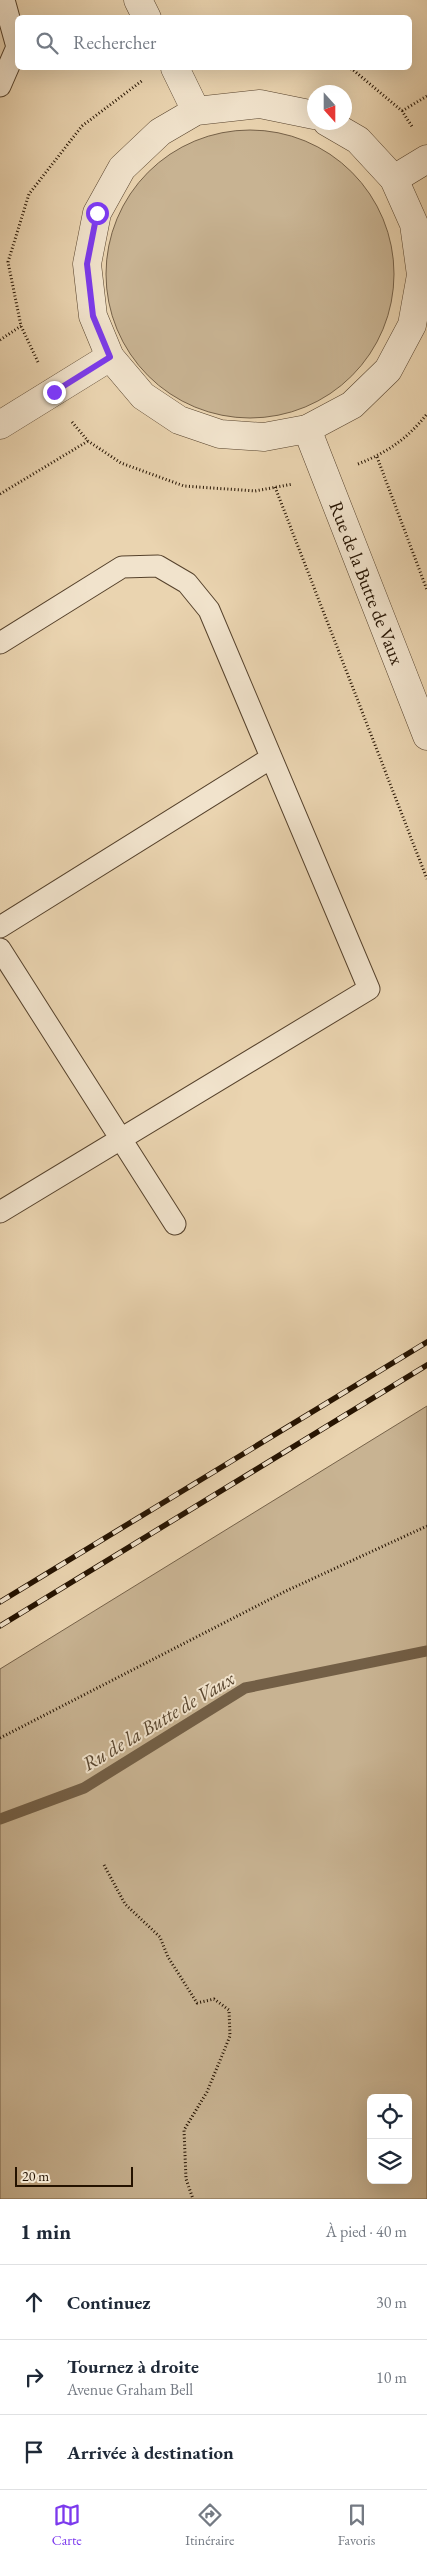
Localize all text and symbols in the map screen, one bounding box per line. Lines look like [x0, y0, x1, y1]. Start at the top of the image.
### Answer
search box [15, 15, 412, 70]
icon: search [33, 29, 61, 57]
text: Rechercher [73, 30, 156, 55]
north arrow [307, 85, 352, 130]
route start [86, 202, 109, 225]
route end [43, 381, 66, 404]
street label: Rue de la Butte de Vaux [323, 498, 410, 669]
water label: Ru de la Butte de Vaux [77, 1665, 240, 1777]
map controls [367, 2094, 412, 2184]
button: locate [367, 2094, 412, 2139]
button: layers [367, 2139, 412, 2184]
scale bar [15, 2164, 132, 2187]
text: 20 m [22, 2167, 49, 2185]
text: 1 min [20, 2218, 71, 2245]
text: À pied · 40 m [326, 2221, 407, 2242]
icon: ahead [20, 2288, 48, 2316]
text: Continuez [67, 2290, 151, 2315]
text: 30 m [376, 2292, 407, 2313]
text: Tournez à droite [67, 2354, 199, 2379]
icon: right [20, 2363, 48, 2391]
text: 10 m [376, 2367, 407, 2388]
text: Avenue Graham Bell [67, 2379, 193, 2400]
icon: arrive [20, 2438, 48, 2466]
text: Arrivée à destination [67, 2440, 234, 2465]
tab: Carte [52, 2501, 82, 2549]
tab: Itinéraire [185, 2501, 234, 2549]
tab: Favoris [338, 2501, 375, 2549]

